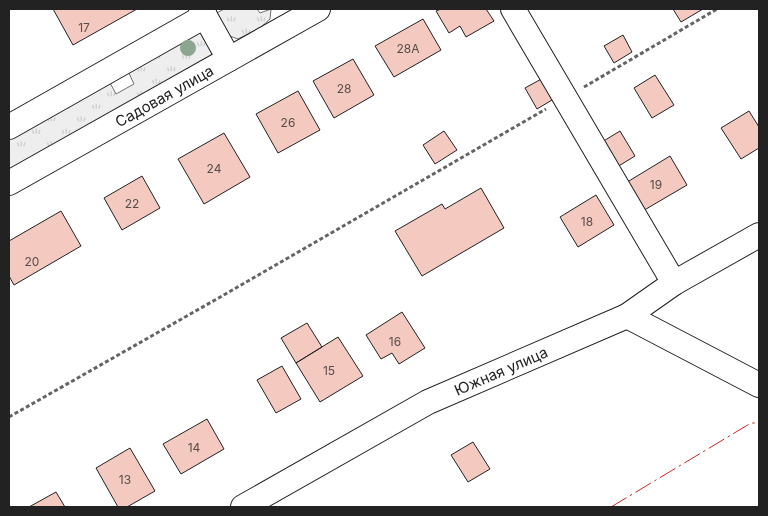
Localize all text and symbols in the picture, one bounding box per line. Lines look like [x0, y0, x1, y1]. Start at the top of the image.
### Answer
house number: 17 [78, 20, 90, 35]
house number: 28А [396, 41, 420, 56]
street label: Садовая улица [112, 60, 217, 131]
house number: 28 [337, 81, 351, 96]
house number: 26 [281, 115, 295, 130]
house number: 24 [207, 161, 222, 176]
house number: 19 [650, 177, 662, 192]
house number: 22 [125, 196, 139, 211]
house number: 18 [581, 214, 593, 229]
house number: 20 [25, 254, 39, 269]
house number: 16 [389, 334, 401, 349]
street label: Южная улица [451, 342, 550, 399]
house number: 15 [323, 363, 335, 378]
house number: 14 [188, 440, 201, 455]
house number: 13 [119, 472, 131, 487]

